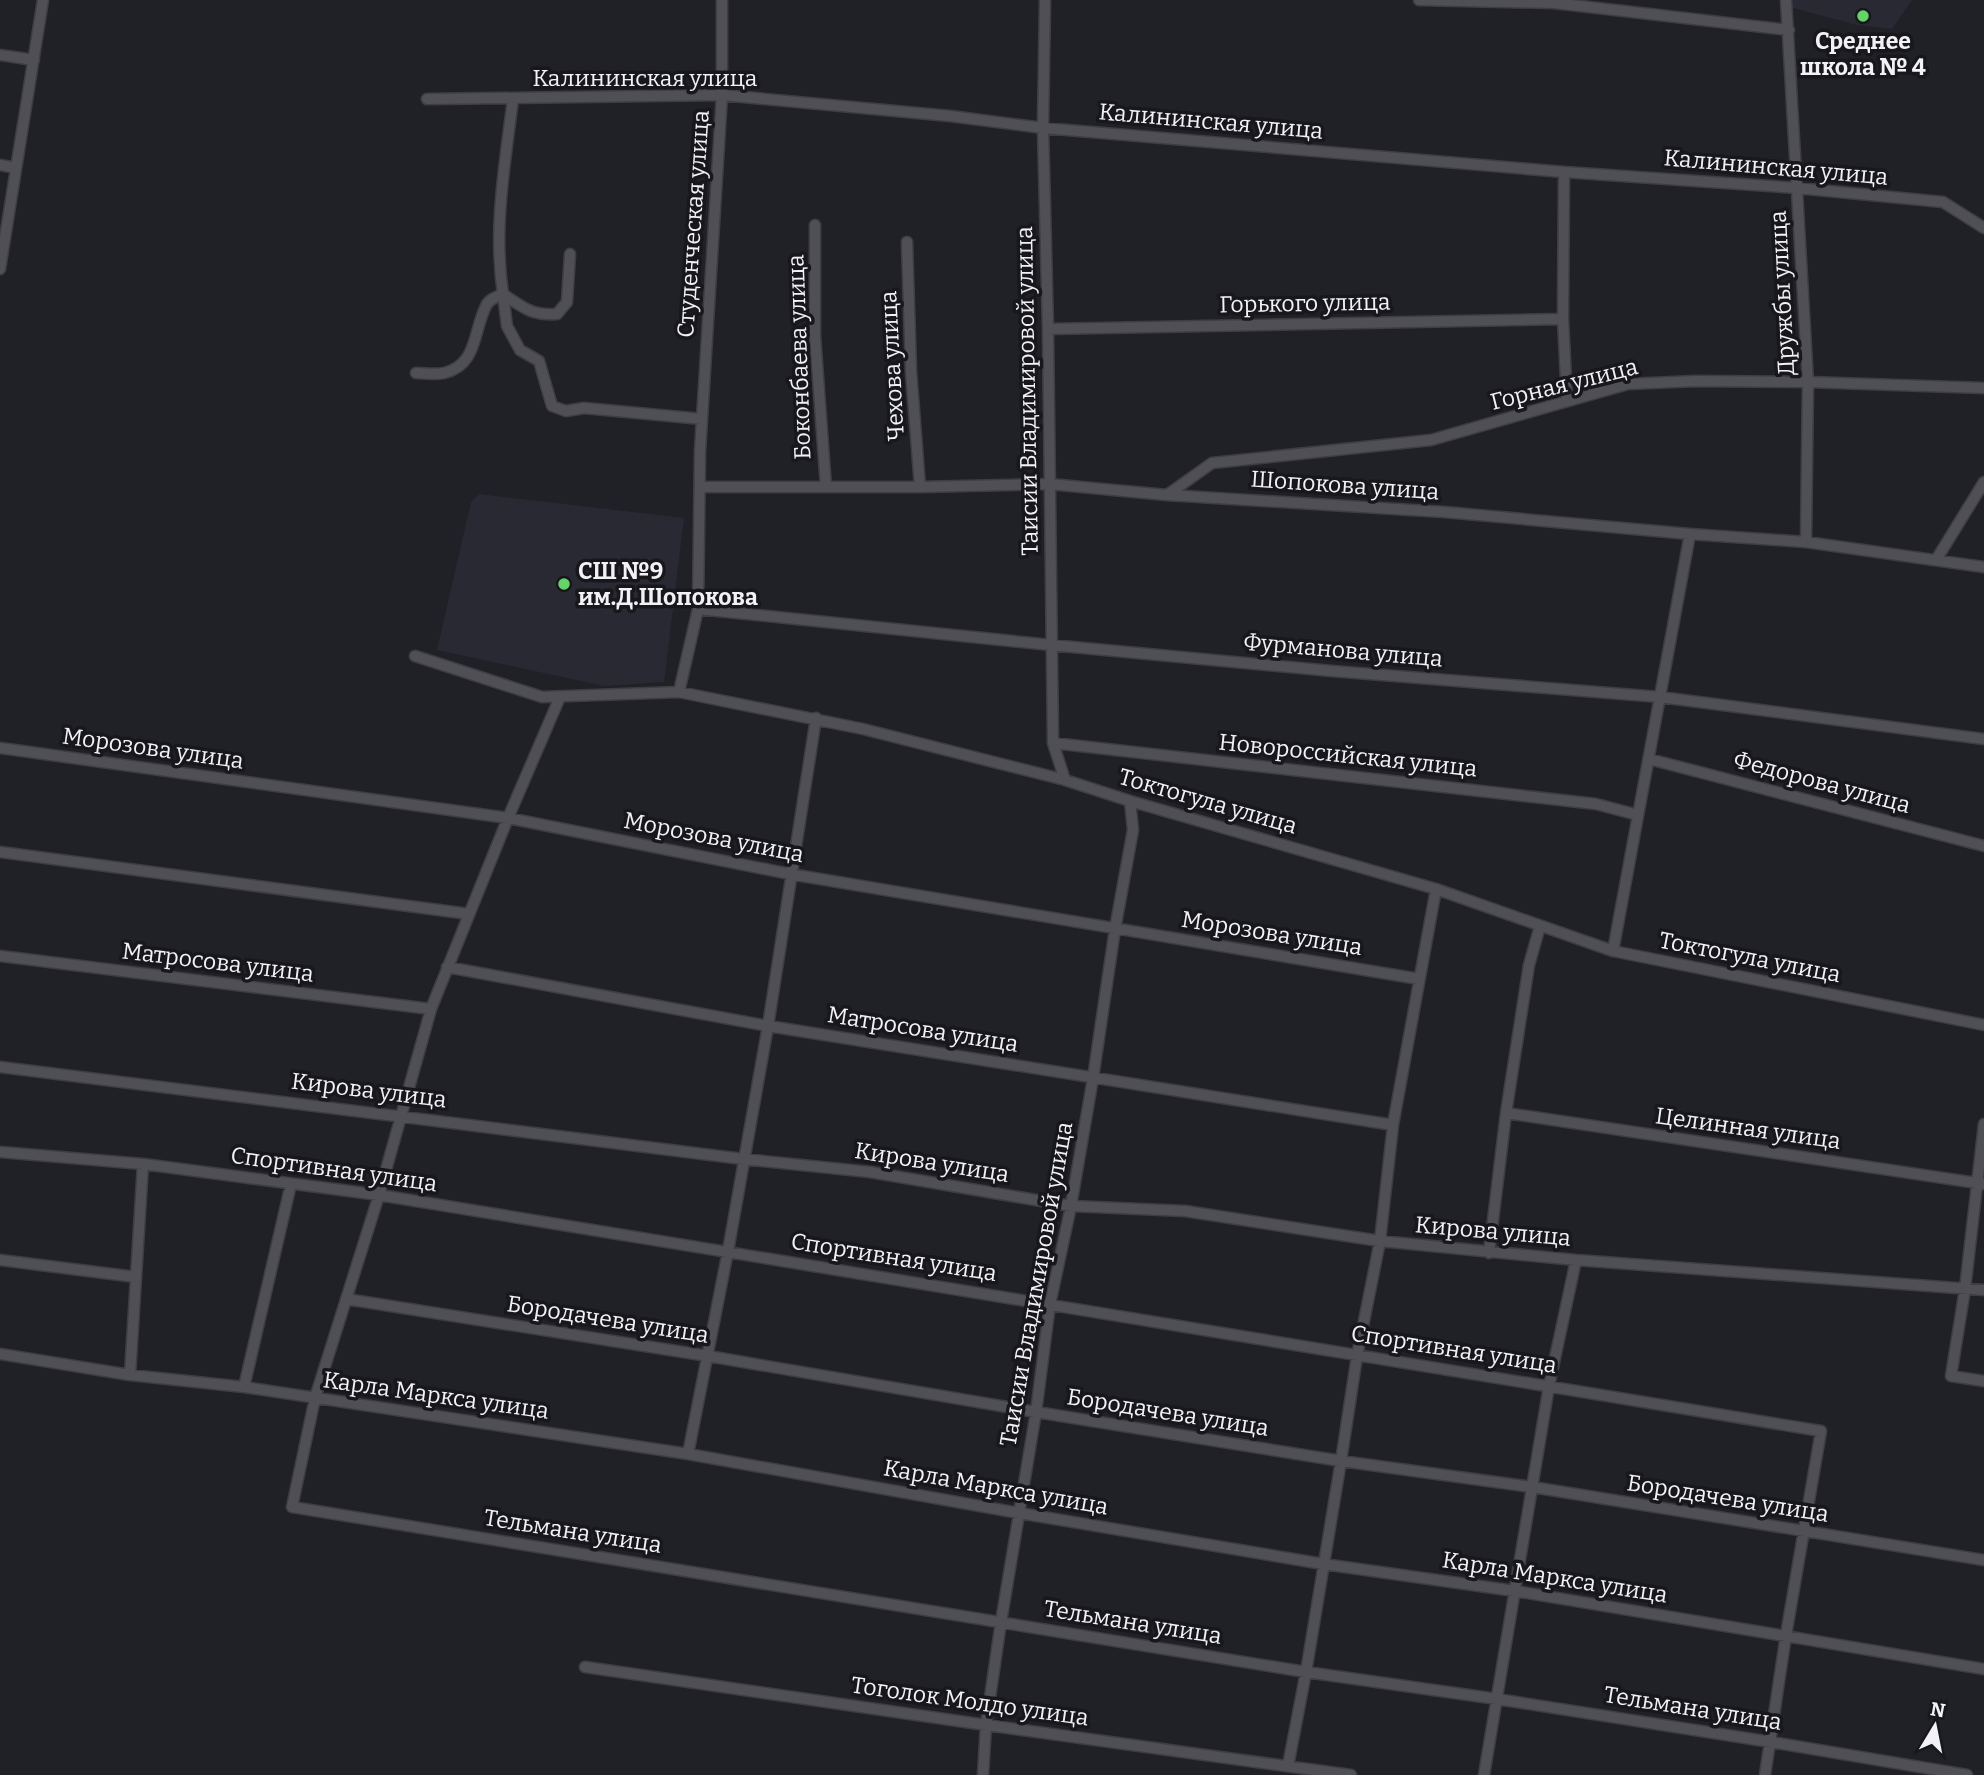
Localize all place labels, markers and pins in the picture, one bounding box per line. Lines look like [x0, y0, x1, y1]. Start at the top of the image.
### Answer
marker: Среднее школа № 4 [1855, 8, 1871, 24]
place label: Среднее школа № 4 [1800, 27, 1926, 81]
place label: СШ №9 им.Д.Шопокова [578, 557, 758, 611]
marker: СШ №9 им.Д.Шопокова [556, 576, 572, 592]

